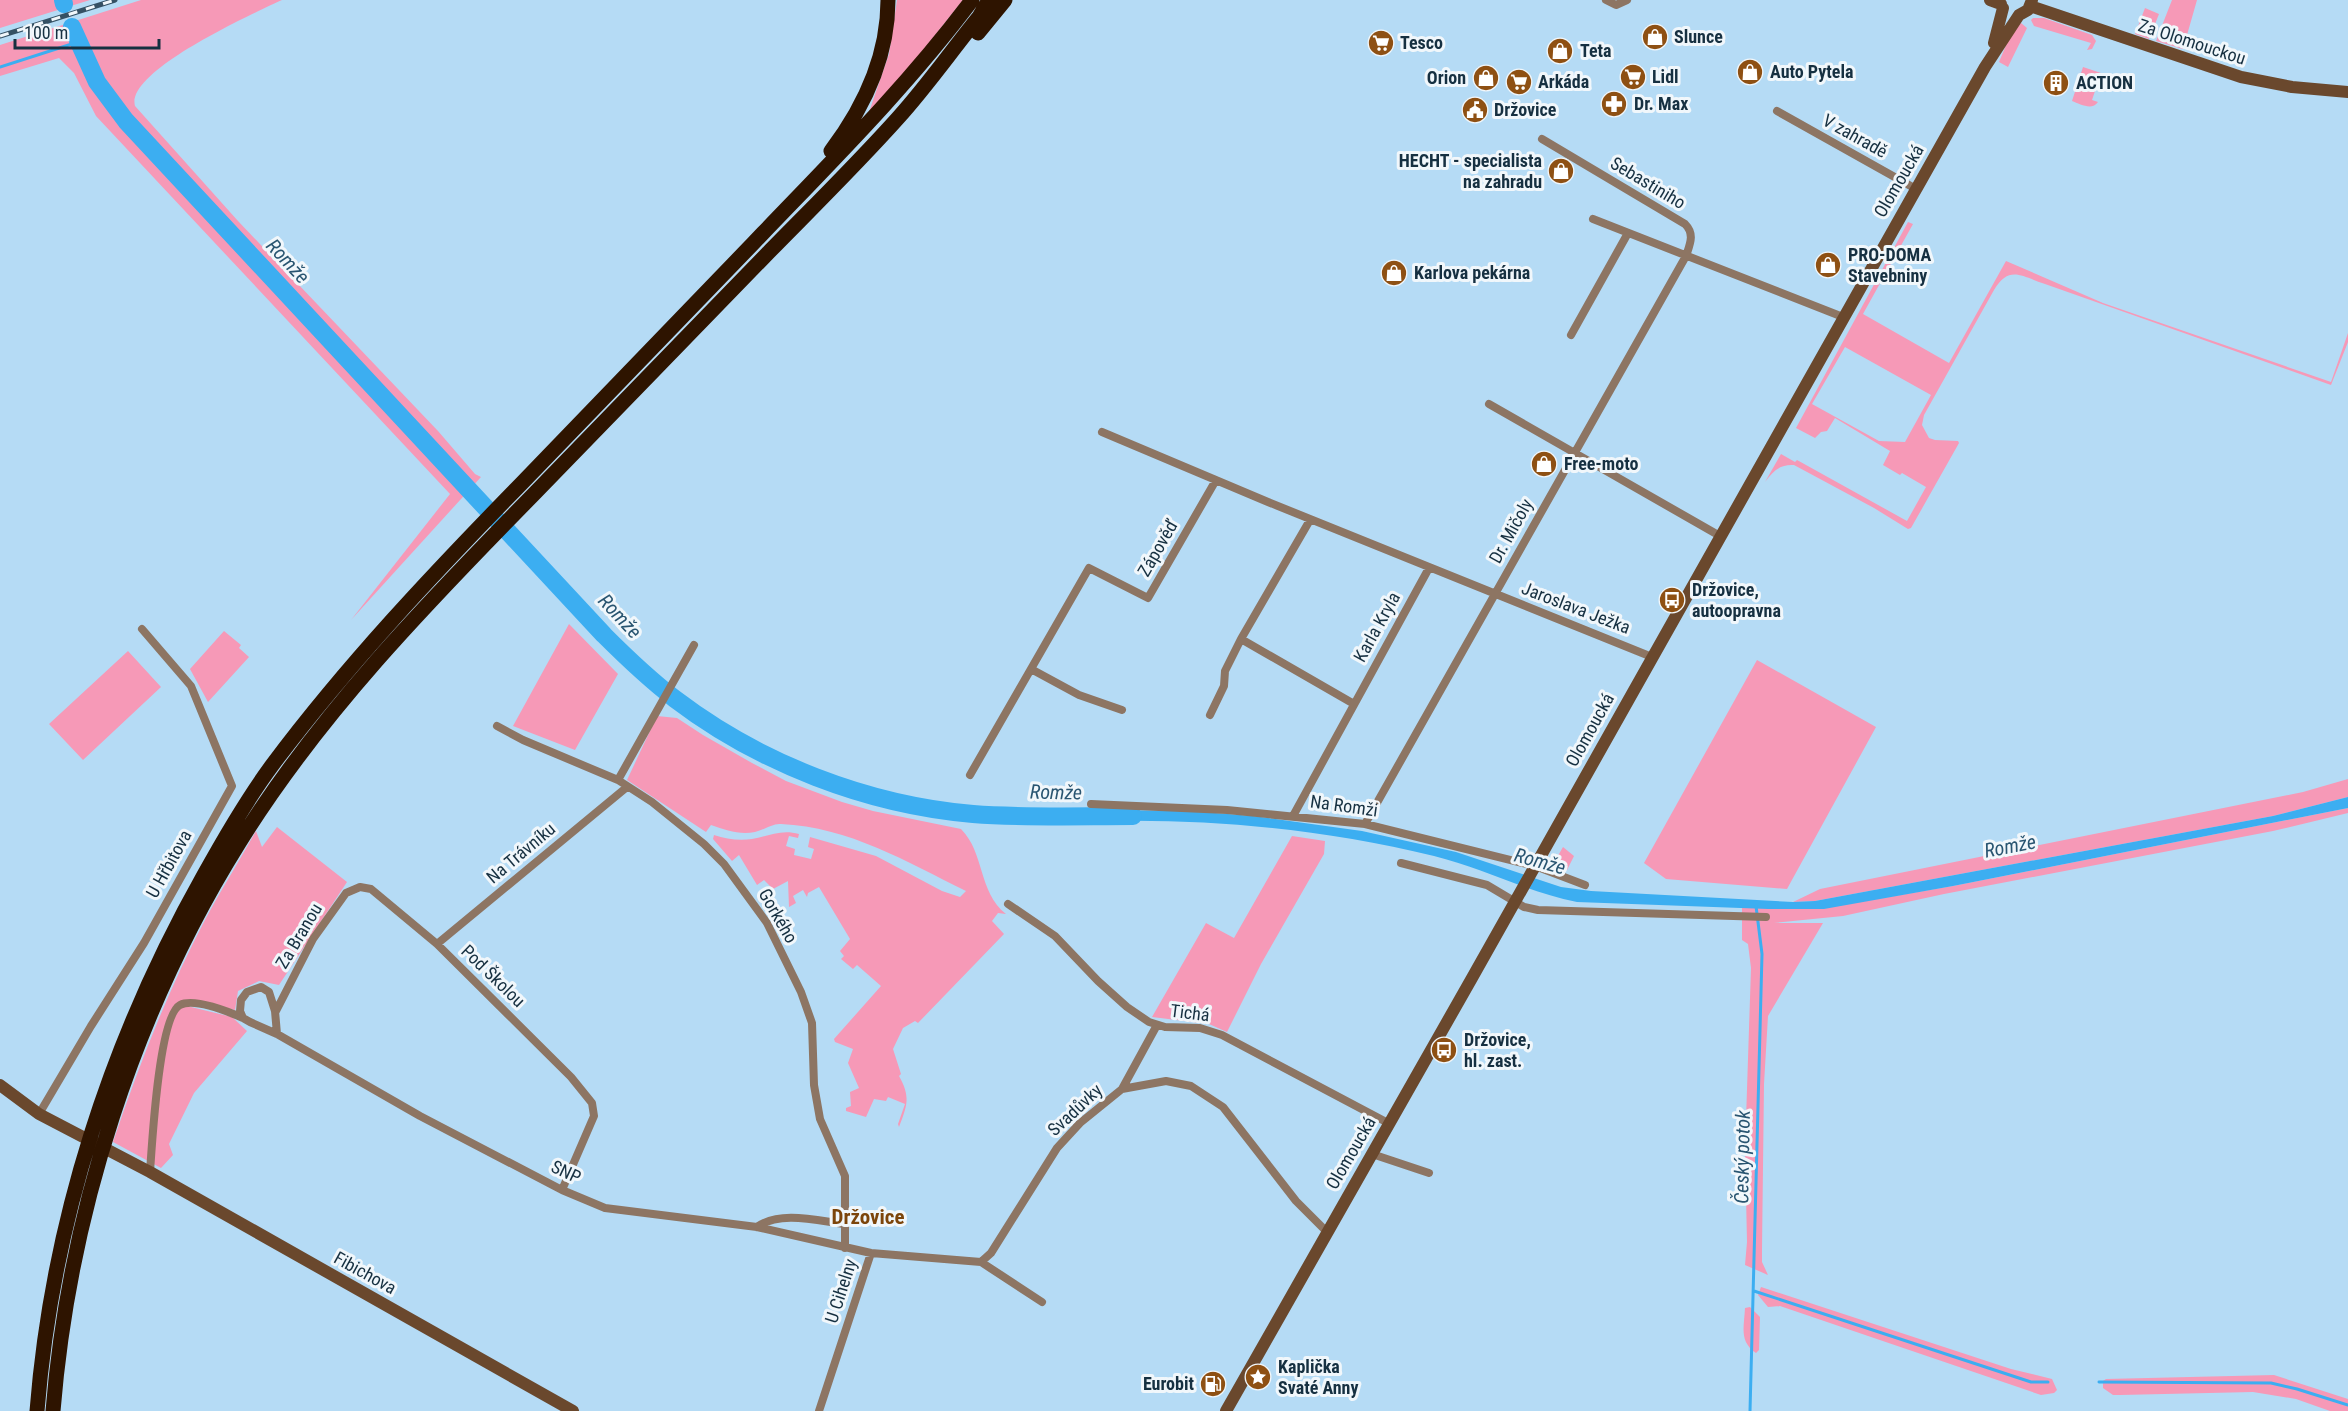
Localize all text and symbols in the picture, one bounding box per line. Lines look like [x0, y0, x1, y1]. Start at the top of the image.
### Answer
scale bar [15, 12, 159, 50]
street label: Za Olomouckou [2136, 14, 2248, 69]
text: 100 m [24, 22, 68, 43]
shop icon: Slunce [1640, 22, 1670, 52]
place label: Slunce [1674, 26, 1723, 47]
supermarket icon: Tesco [1366, 28, 1396, 58]
place label: Tesco [1400, 32, 1443, 53]
shop icon: Teta [1545, 36, 1575, 66]
place label: Teta [1580, 40, 1612, 61]
shop icon: Auto Pytela [1735, 57, 1765, 87]
place label: Auto Pytela [1770, 61, 1853, 82]
supermarket icon: Lidl [1618, 62, 1648, 92]
shop icon: Orion [1471, 63, 1501, 93]
place label: Lidl [1652, 66, 1679, 87]
place label: Orion [1427, 67, 1466, 88]
supermarket icon: Arkáda [1504, 67, 1534, 97]
building icon: ACTION [2041, 68, 2071, 98]
place label: Arkáda [1538, 71, 1589, 92]
place label: ACTION [2076, 72, 2133, 93]
pharmacy icon: Dr. Max [1599, 89, 1629, 119]
place label: Dr. Max [1634, 93, 1688, 114]
public building icon: Držovice [1460, 95, 1490, 125]
place label: Držovice [1494, 99, 1557, 120]
street label: V zahradě [1819, 109, 1891, 162]
street label: Olomoucká [1869, 141, 1928, 221]
place label: HECHT - specialista na zahradu [1399, 150, 1542, 192]
street label: Sebastiniho [1607, 152, 1689, 213]
shop icon: HECHT - specialista na zahradu [1546, 156, 1576, 186]
water label: Romže [261, 234, 315, 288]
place label: PRO-DOMA Stavebniny [1848, 244, 1931, 286]
shop icon: PRO-DOMA Stavebniny [1813, 250, 1843, 280]
shop icon: Karlova pekárna [1379, 258, 1409, 288]
place label: Karlova pekárna [1414, 262, 1530, 283]
shop icon: Free-moto [1529, 449, 1559, 479]
place label: Free-moto [1564, 453, 1638, 474]
street label: Dr. Mičoly [1484, 495, 1537, 567]
street label: Zápověď [1133, 515, 1183, 580]
street label: Jaroslava Ježka [1519, 577, 1633, 638]
place label: Držovice, autoopravna [1692, 579, 1781, 621]
bus stop icon: Držovice, autoopravna [1657, 585, 1687, 615]
street label: Karla Kryla [1349, 588, 1404, 665]
water label: Romže [593, 589, 647, 643]
street label: Olomoucká [1561, 690, 1618, 770]
water label: Romže [1030, 780, 1082, 804]
street label: Na Romži [1309, 790, 1379, 821]
street label: Na Trávníku [482, 818, 559, 887]
street label: U Hřbitova [141, 826, 196, 901]
water label: Romže [1982, 829, 2038, 863]
water label: Romže [1512, 843, 1568, 879]
street label: Gorkého [755, 885, 802, 947]
street label: Za Branou [271, 899, 326, 972]
street label: Pod Školou [457, 940, 530, 1011]
street label: Tichá [1169, 1000, 1211, 1025]
place label: Držovice, hl. zast. [1464, 1029, 1531, 1071]
bus stop icon: Držovice, hl. zast. [1429, 1035, 1459, 1065]
street label: Svadůvky [1043, 1079, 1106, 1140]
water label: Český potok [1729, 1109, 1755, 1204]
street label: Olomoucká [1321, 1113, 1380, 1193]
street label: SNP [548, 1156, 584, 1188]
district label: Držovice [832, 1205, 904, 1229]
street label: Fibichova [330, 1247, 400, 1298]
street label: U Cihelny [820, 1256, 861, 1326]
place label: Kaplička Svaté Anny [1278, 1356, 1359, 1398]
place icon: Kaplička Svaté Anny [1243, 1362, 1273, 1392]
fuel station icon: Eurobit [1198, 1369, 1228, 1399]
place label: Eurobit [1143, 1373, 1194, 1394]

